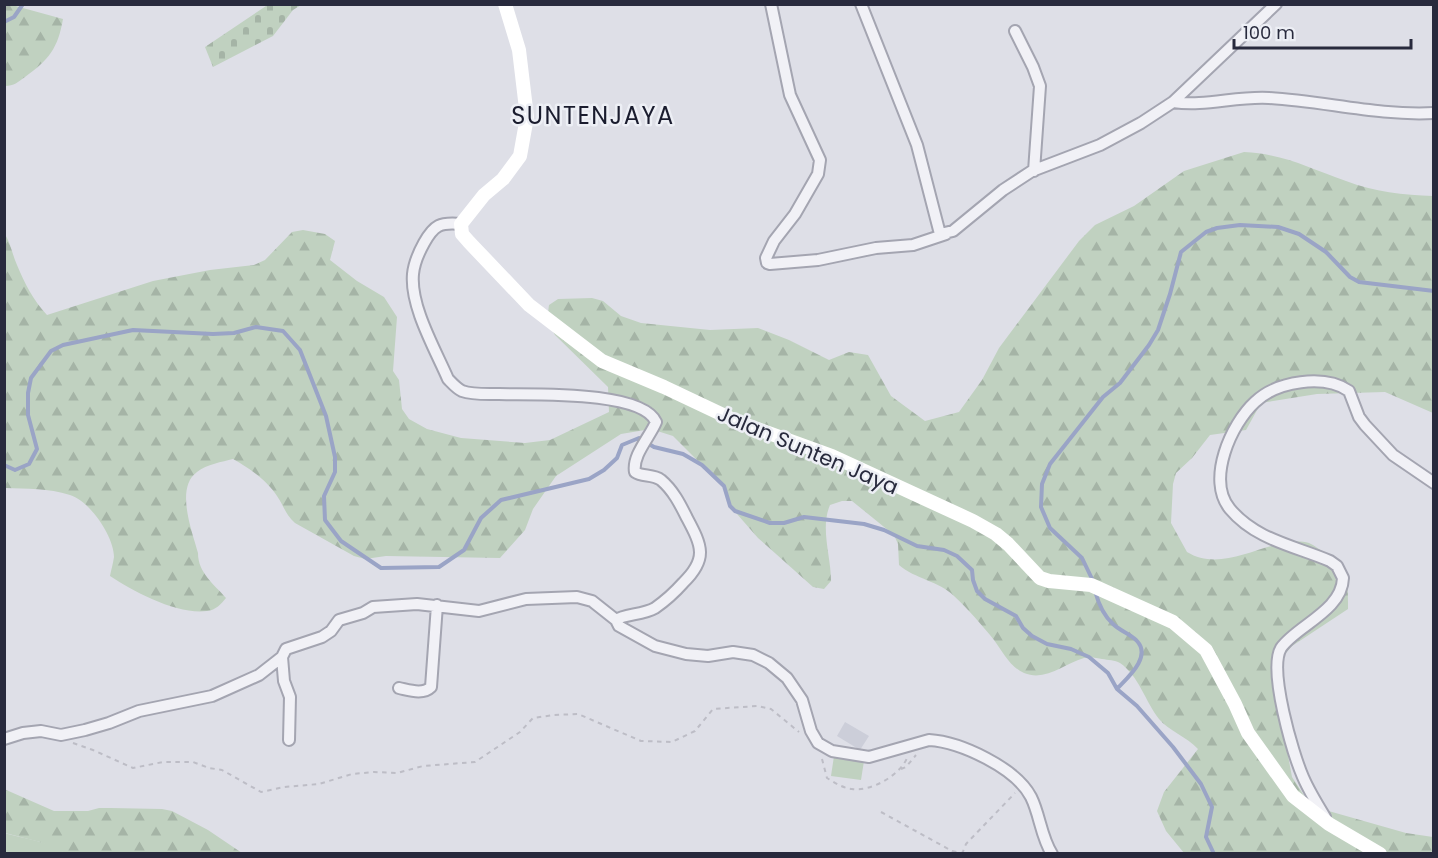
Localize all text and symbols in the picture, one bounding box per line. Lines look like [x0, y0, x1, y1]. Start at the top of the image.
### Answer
scale bar [1234, 12, 1411, 50]
text: 100 m [1243, 20, 1295, 45]
district label: SUNTENJAYA [511, 99, 675, 132]
street label: Jalan Sunten Jaya [713, 399, 903, 501]

